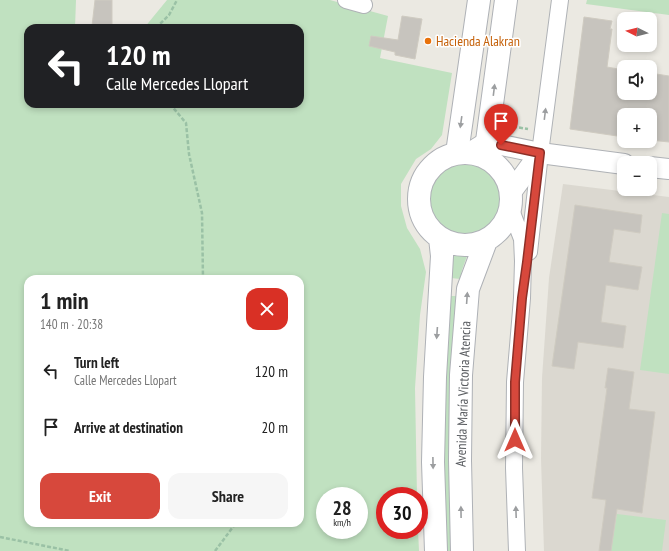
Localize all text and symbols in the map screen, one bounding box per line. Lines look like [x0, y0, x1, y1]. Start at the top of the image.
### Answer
north arrow [617, 12, 657, 52]
map controls [617, 12, 657, 196]
place label: Hacienda Alakran [436, 32, 520, 50]
text: 120 m [106, 36, 170, 73]
marker: Hacienda Alakran [423, 36, 433, 46]
icon: left [40, 40, 92, 92]
button: sound [617, 60, 657, 100]
text: Calle Mercedes Llopart [106, 72, 248, 95]
one-way arrow [491, 84, 497, 96]
pin [484, 104, 518, 145]
one-way arrow [542, 108, 548, 120]
button: + [617, 108, 657, 148]
icon: arrive [490, 110, 512, 132]
one-way arrow [458, 116, 464, 128]
button: − [617, 156, 657, 196]
text: 1 min [40, 285, 88, 316]
button: close [246, 288, 288, 330]
one-way arrow [463, 292, 470, 304]
text: 140 m · 20:38 [40, 316, 103, 333]
street label: Avenida María Victoria Atencia [451, 321, 475, 467]
one-way arrow [434, 327, 441, 339]
text: Turn left [74, 353, 119, 372]
icon: left [40, 360, 62, 382]
text: 120 m [255, 362, 288, 381]
text: Calle Mercedes Llopart [74, 372, 177, 389]
icon: arrive [40, 416, 62, 438]
text: Arrive at destination [74, 418, 183, 437]
text: 20 m [262, 418, 288, 437]
position arrow [494, 419, 536, 461]
one-way arrow [430, 457, 436, 470]
button: Exit [40, 473, 160, 519]
button: Share [168, 473, 288, 519]
speed limit sign: 30 [376, 487, 428, 539]
text: 28 [332, 495, 352, 521]
one-way arrow [458, 505, 464, 518]
one-way arrow [513, 505, 519, 518]
text: km/h [333, 516, 351, 529]

